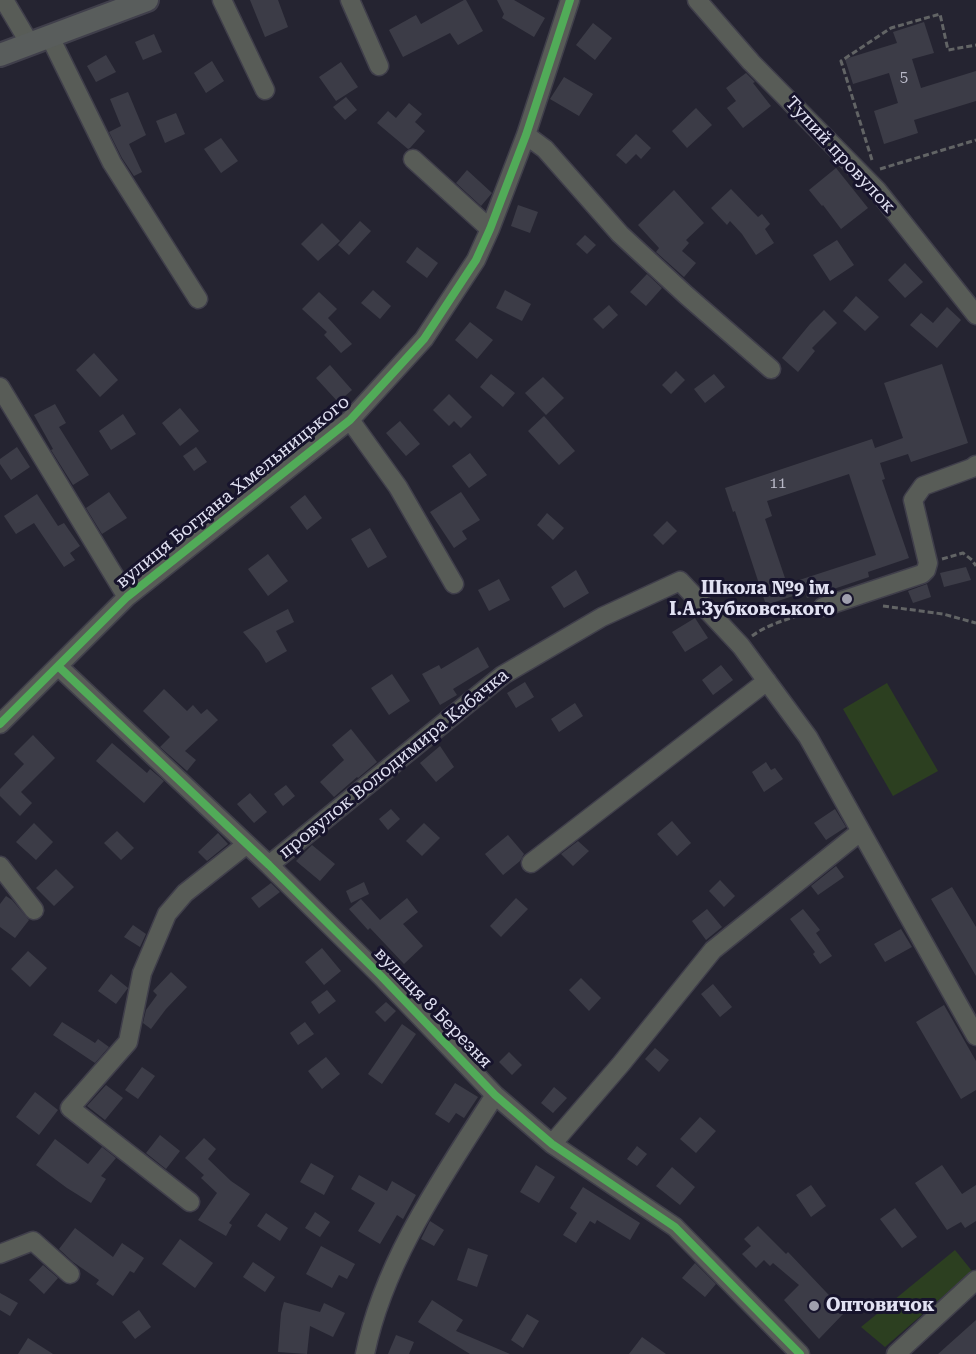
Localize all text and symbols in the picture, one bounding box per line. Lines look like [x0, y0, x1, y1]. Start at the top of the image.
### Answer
house number: 5 [900, 69, 908, 87]
street label: Тупий провулок [780, 92, 900, 218]
street label: вулиця Богдана Хмельницького [112, 391, 354, 593]
house number: 11 [770, 475, 786, 493]
place label: Школа №9 ім. І.А.Зубковського [669, 578, 835, 620]
marker: Школа №9 ім. І.А.Зубковського [840, 592, 854, 606]
street label: провулок Володимира Кабачка [275, 665, 513, 863]
street label: вулиця 8 Березня [370, 943, 496, 1073]
place label: Оптовичок [826, 1295, 934, 1317]
marker: Оптовичок [807, 1299, 821, 1313]

